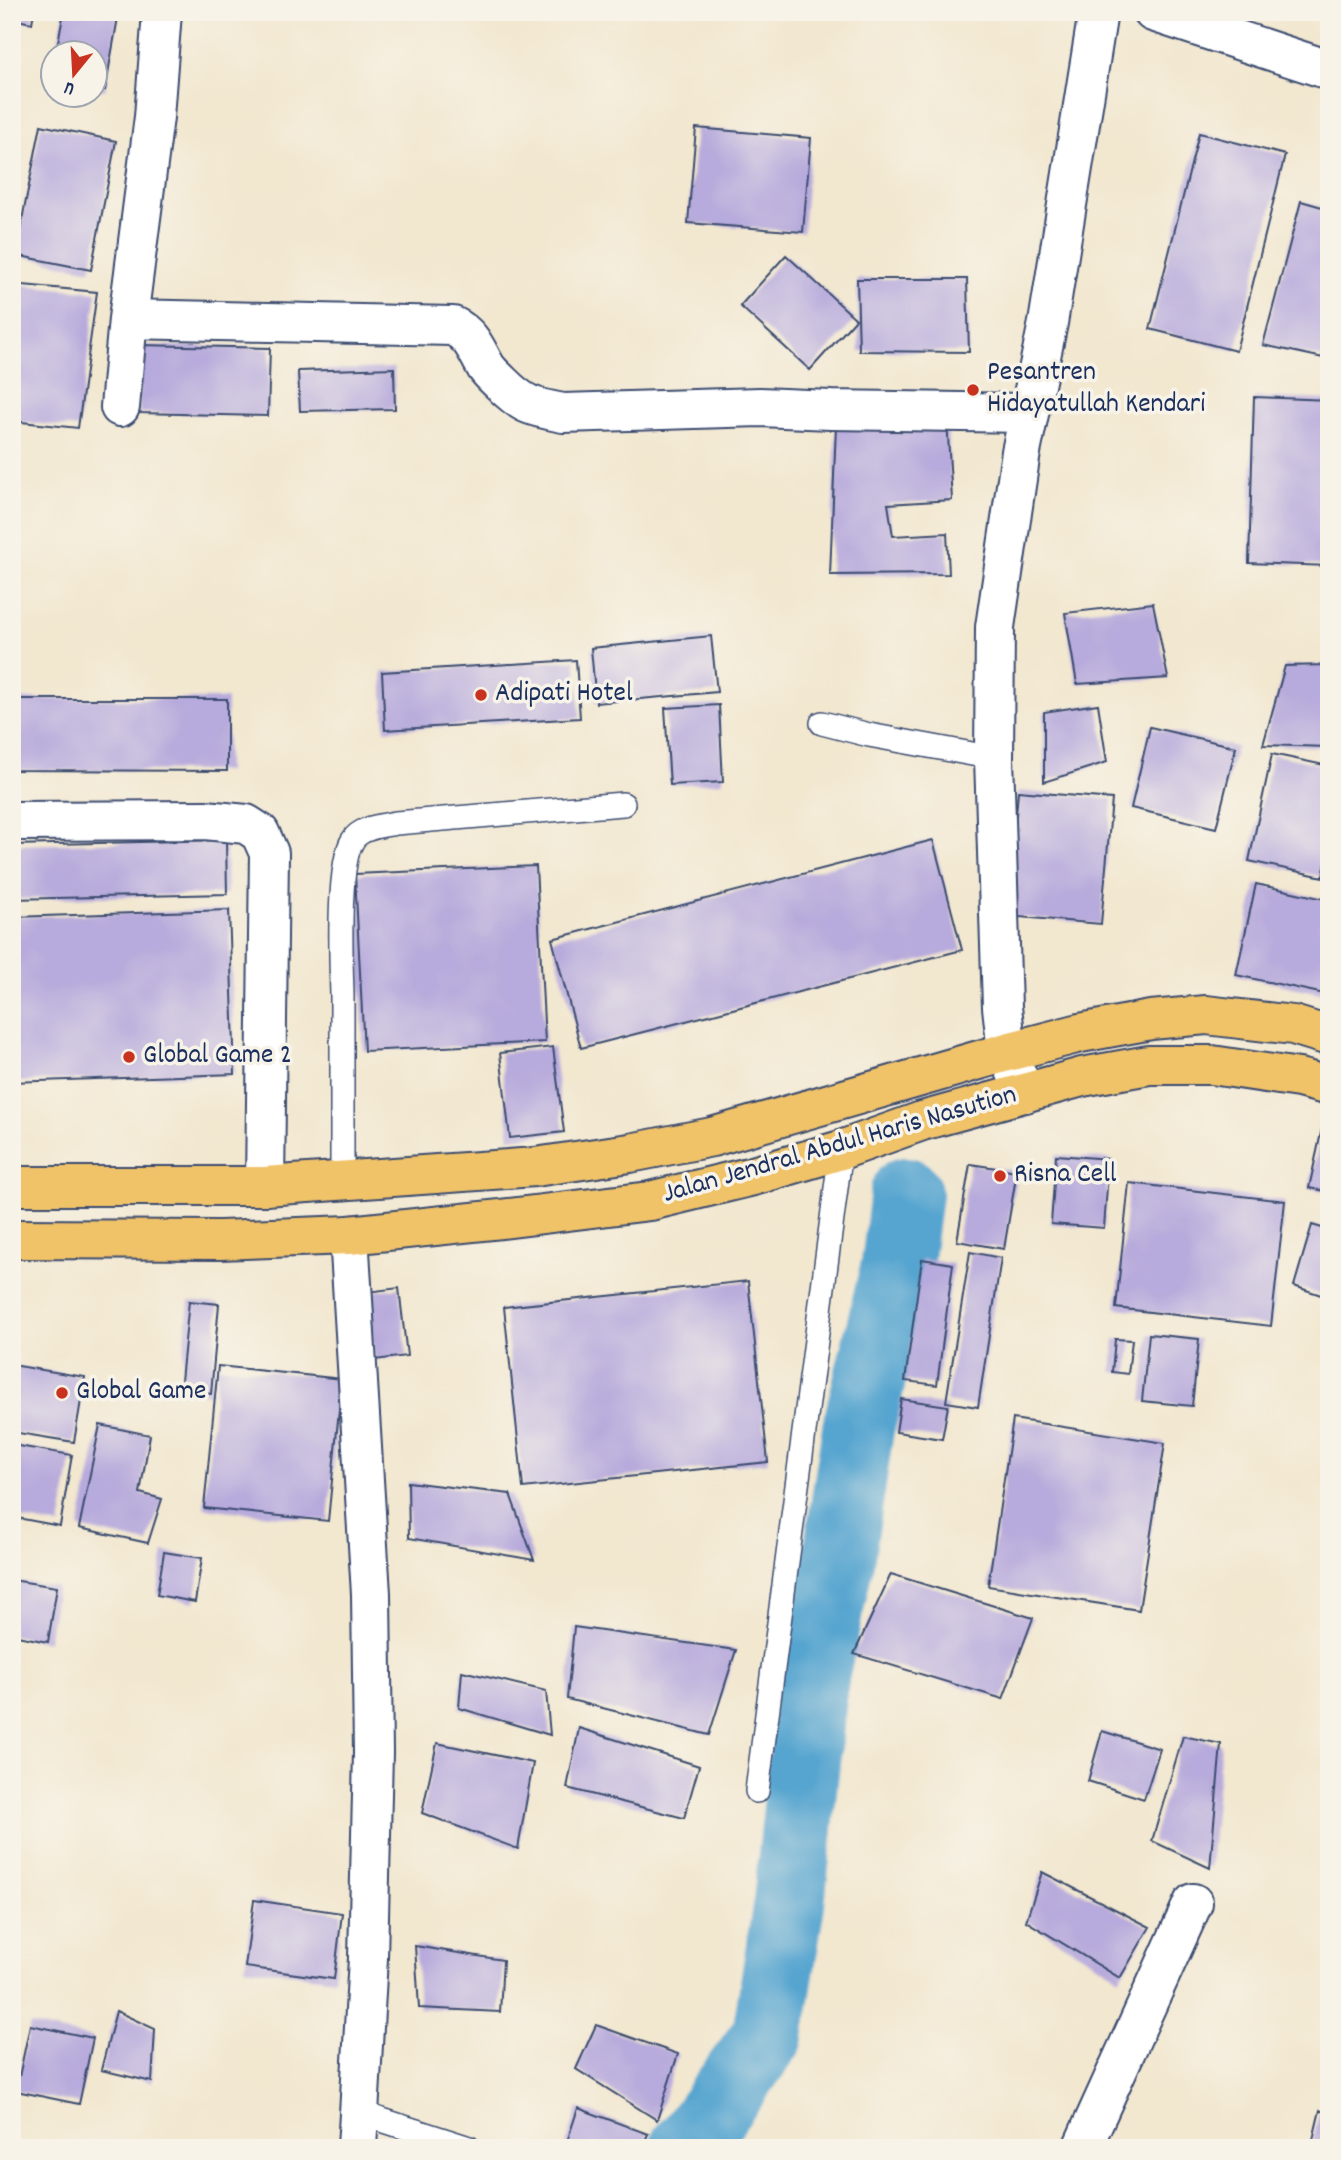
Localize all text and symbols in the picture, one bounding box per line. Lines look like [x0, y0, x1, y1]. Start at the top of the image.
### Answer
north arrow [38, 38, 108, 108]
text: U [61, 73, 78, 101]
place label: Pesantren Hidayatullah Kendari [987, 354, 1205, 426]
marker: Pesantren Hidayatullah Kendari [965, 382, 981, 398]
place label: Adipati Hotel [495, 675, 633, 715]
marker: Adipati Hotel [473, 687, 489, 703]
place label: Global Game 2 [143, 1037, 292, 1077]
marker: Global Game 2 [121, 1049, 137, 1065]
street label: Jalan Jendral Abdul Haris Nasution [658, 1076, 1022, 1216]
place label: Risna Cell [1014, 1156, 1117, 1196]
marker: Risna Cell [992, 1168, 1008, 1184]
place label: Global Game [76, 1373, 206, 1413]
marker: Global Game [54, 1385, 70, 1401]

